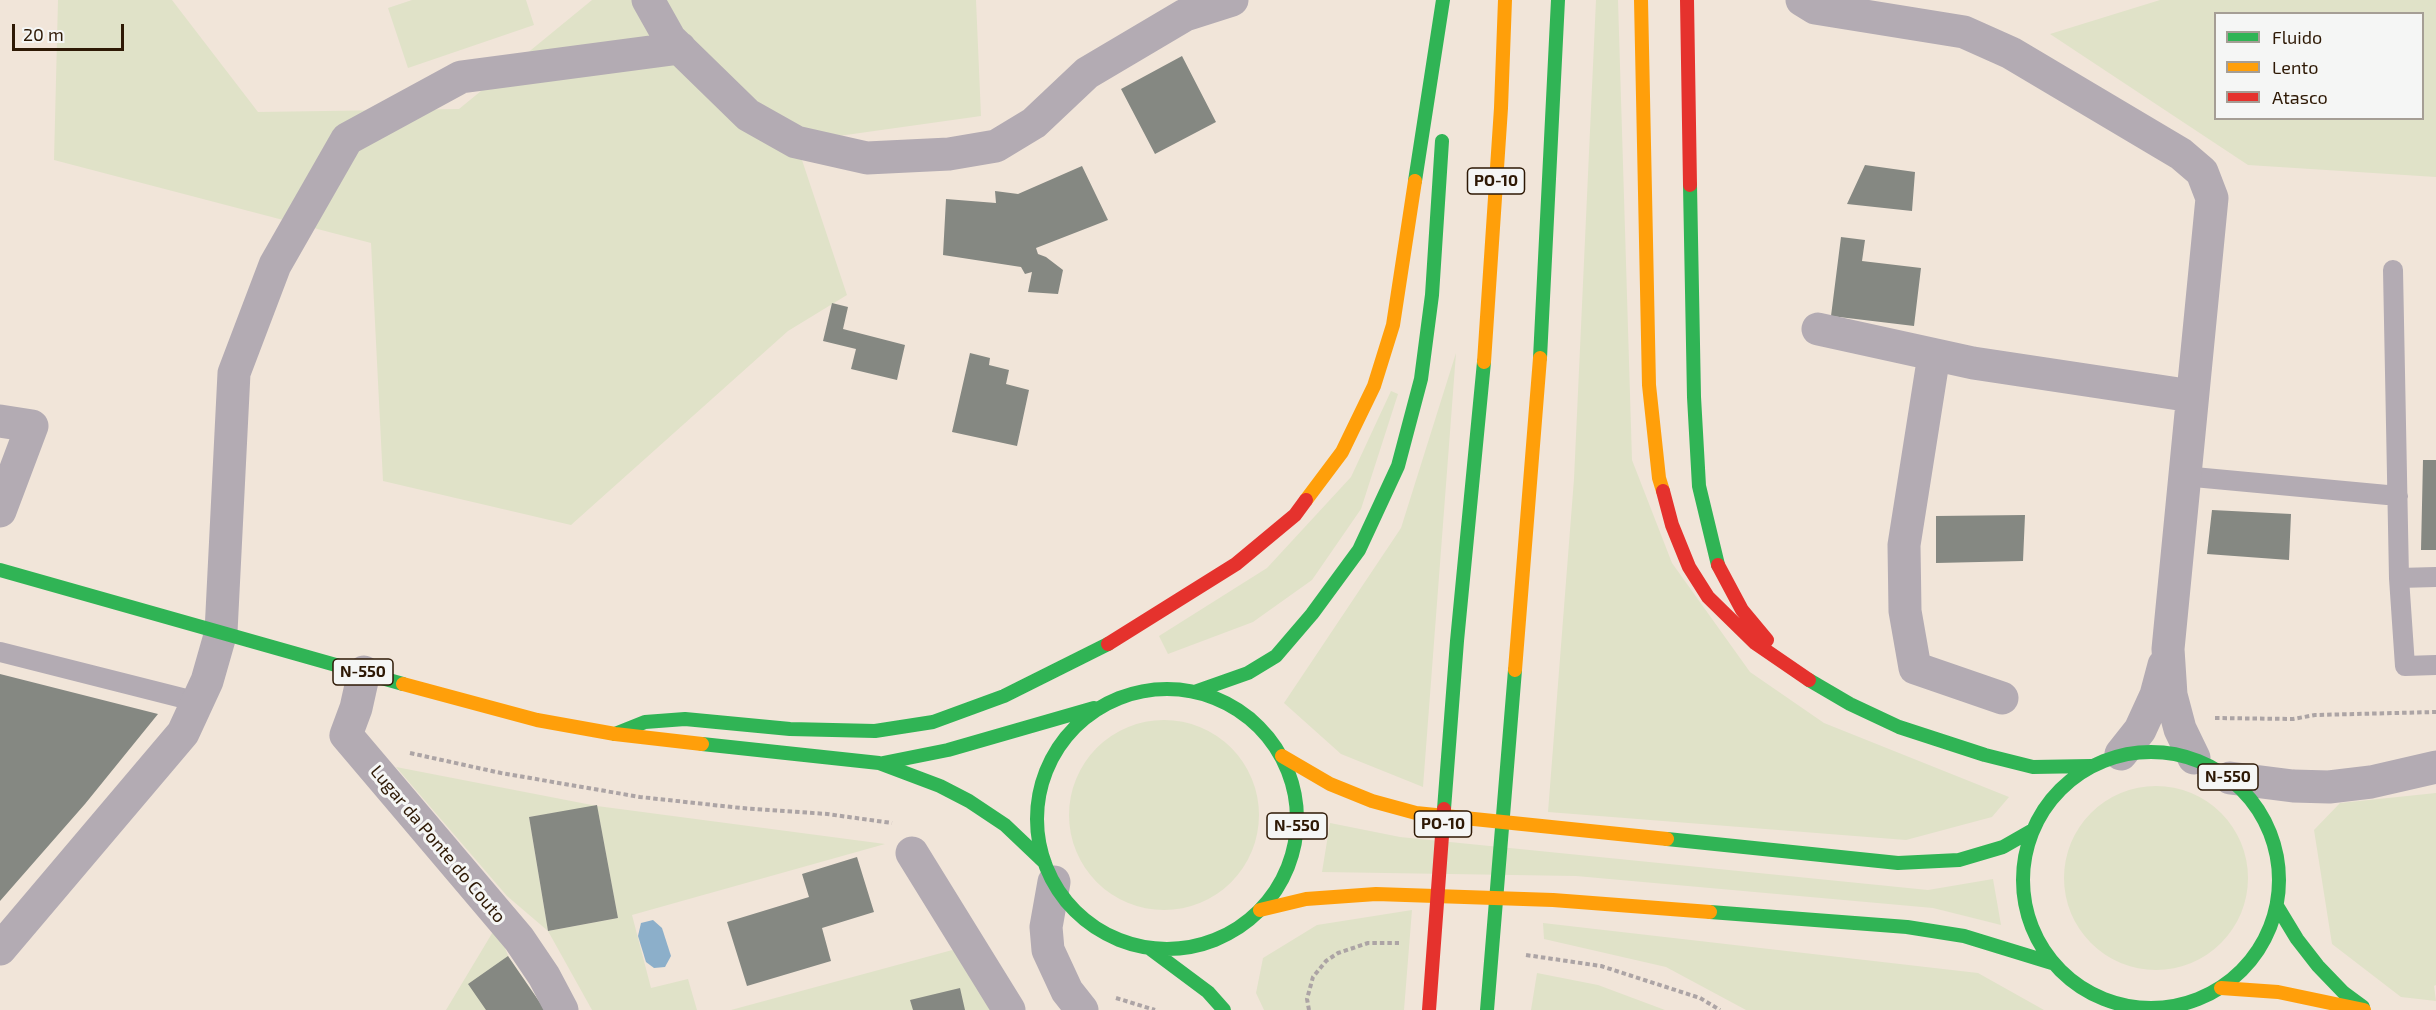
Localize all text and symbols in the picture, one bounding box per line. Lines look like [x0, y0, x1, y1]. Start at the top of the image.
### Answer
scale bar [15, 12, 128, 50]
legend [2214, 12, 2424, 120]
text: 20 m [23, 23, 64, 45]
text: Fluido [2272, 26, 2322, 48]
text: Lento [2272, 56, 2318, 78]
text: Atasco [2272, 86, 2328, 108]
road number: PO-10 [1468, 168, 1524, 194]
road number: N-550 [333, 659, 393, 685]
street label: Lugar da Ponte do Couto [366, 761, 510, 927]
road number: N-550 [2198, 764, 2258, 790]
road number: PO-10 [1414, 811, 1472, 837]
road number: N-550 [1267, 813, 1327, 839]

